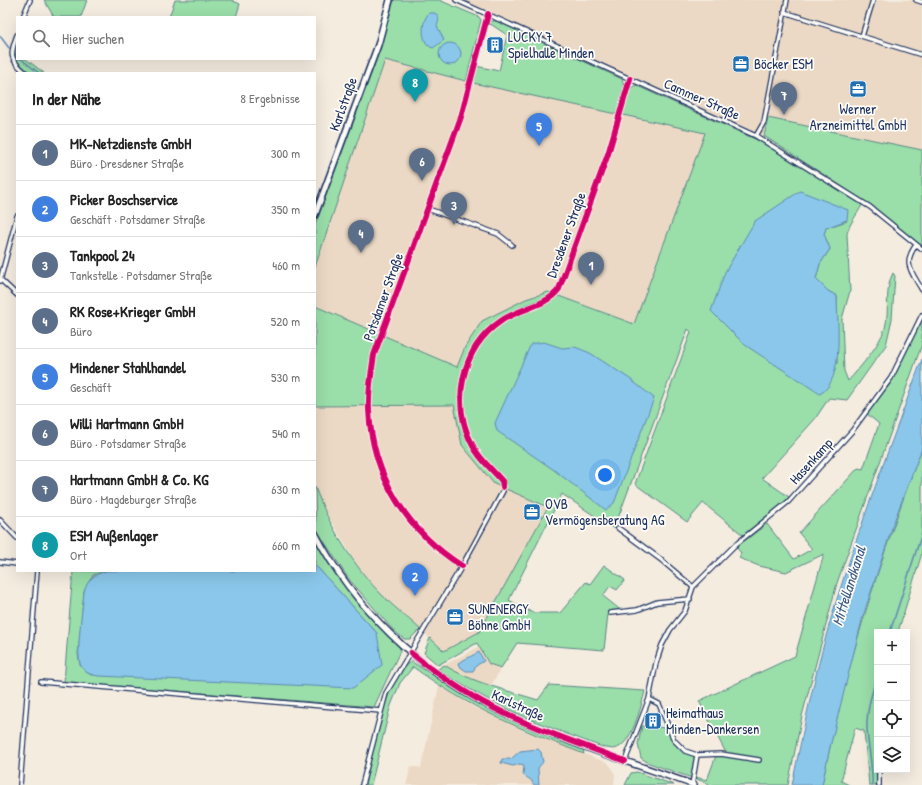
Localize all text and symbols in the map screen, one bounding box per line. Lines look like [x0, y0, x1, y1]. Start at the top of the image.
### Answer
search box [16, 16, 316, 60]
icon: search [30, 27, 52, 49]
place label: LUCKY 7 Spielhalle Minden [508, 27, 594, 63]
text: Hier suchen [62, 28, 124, 49]
building icon: LUCKY 7 Spielhalle Minden [485, 35, 505, 55]
office icon: Böcker ESM [731, 54, 751, 74]
place label: Böcker ESM [754, 54, 813, 73]
pin: 8 [402, 69, 428, 102]
street label: Cammer Straße [661, 73, 744, 125]
street label: Karlstraße [324, 74, 362, 134]
office icon: Werner Arzneimittel GmbH [848, 79, 868, 99]
pin: 7 [771, 82, 797, 115]
text: In der Nähe [32, 87, 101, 110]
text: 8 Ergebnisse [240, 89, 300, 107]
place label: Werner Arzneimittel GmbH [810, 99, 907, 134]
pin: 5 [526, 113, 552, 146]
text: MK-Netzdienste GmbH [70, 133, 191, 154]
text: 1 [43, 144, 47, 162]
text: 300 m [271, 144, 300, 162]
pin: 6 [409, 148, 435, 181]
text: Büro · Dresdener Straße [70, 154, 184, 172]
text: Picker Boschservice [70, 189, 178, 210]
street label: Dresdener Straße [541, 189, 591, 281]
pin: 3 [441, 192, 467, 225]
text: 2 [42, 200, 48, 218]
text: 350 m [271, 200, 300, 218]
text: Geschäft · Potsdamer Straße [70, 210, 205, 228]
pin: 4 [348, 220, 374, 253]
text: Tankpool 24 [70, 245, 135, 266]
street label: Potsdamer Straße [358, 250, 408, 344]
pin: 1 [578, 252, 604, 285]
text: 3 [42, 256, 48, 274]
text: 460 m [272, 256, 300, 274]
text: Tankstelle · Potsdamer Straße [70, 266, 212, 284]
text: RK Rose+Krieger GmbH [70, 301, 195, 322]
text: 4 [43, 312, 47, 330]
text: 520 m [271, 312, 300, 330]
text: Büro [70, 322, 92, 340]
text: Mindener Stahlhandel [70, 357, 186, 378]
text: 5 [42, 368, 48, 386]
text: 530 m [271, 368, 300, 386]
text: Geschäft [70, 378, 111, 396]
text: Willi Hartmann GmbH [70, 413, 183, 434]
text: 6 [42, 424, 48, 442]
text: 540 m [272, 424, 300, 442]
street label: Hasenkamp [785, 433, 837, 489]
text: Büro · Potsdamer Straße [70, 434, 186, 452]
your location [595, 465, 615, 485]
text: Hartmann GmbH & Co. KG [70, 469, 208, 490]
text: 7 [42, 480, 48, 498]
text: 630 m [271, 480, 300, 498]
text: Büro · Magdeburger Straße [70, 490, 197, 508]
place label: OVB Vermögensberatung AG [545, 494, 665, 530]
office icon: OVB Vermögensberatung AG [522, 502, 542, 522]
text: ESM Außenlager [70, 525, 158, 546]
text: 8 [42, 536, 48, 554]
text: 660 m [272, 536, 300, 554]
water label: Mittellandkanal [826, 542, 871, 628]
text: Ort [70, 546, 87, 564]
pin: 2 [402, 563, 428, 596]
place label: SUNENERGY Böhne GmbH [468, 599, 531, 634]
office icon: SUNENERGY Böhne GmbH [445, 607, 465, 627]
map controls [874, 629, 910, 773]
button: + [874, 629, 910, 665]
button: − [874, 665, 910, 701]
street label: Karlstraße [488, 684, 548, 726]
button: locate [874, 701, 910, 737]
place label: Heimathaus Minden-Dankersen [666, 703, 759, 738]
building icon: Heimathaus Minden-Dankersen [643, 711, 663, 731]
button: layers [874, 737, 910, 773]

